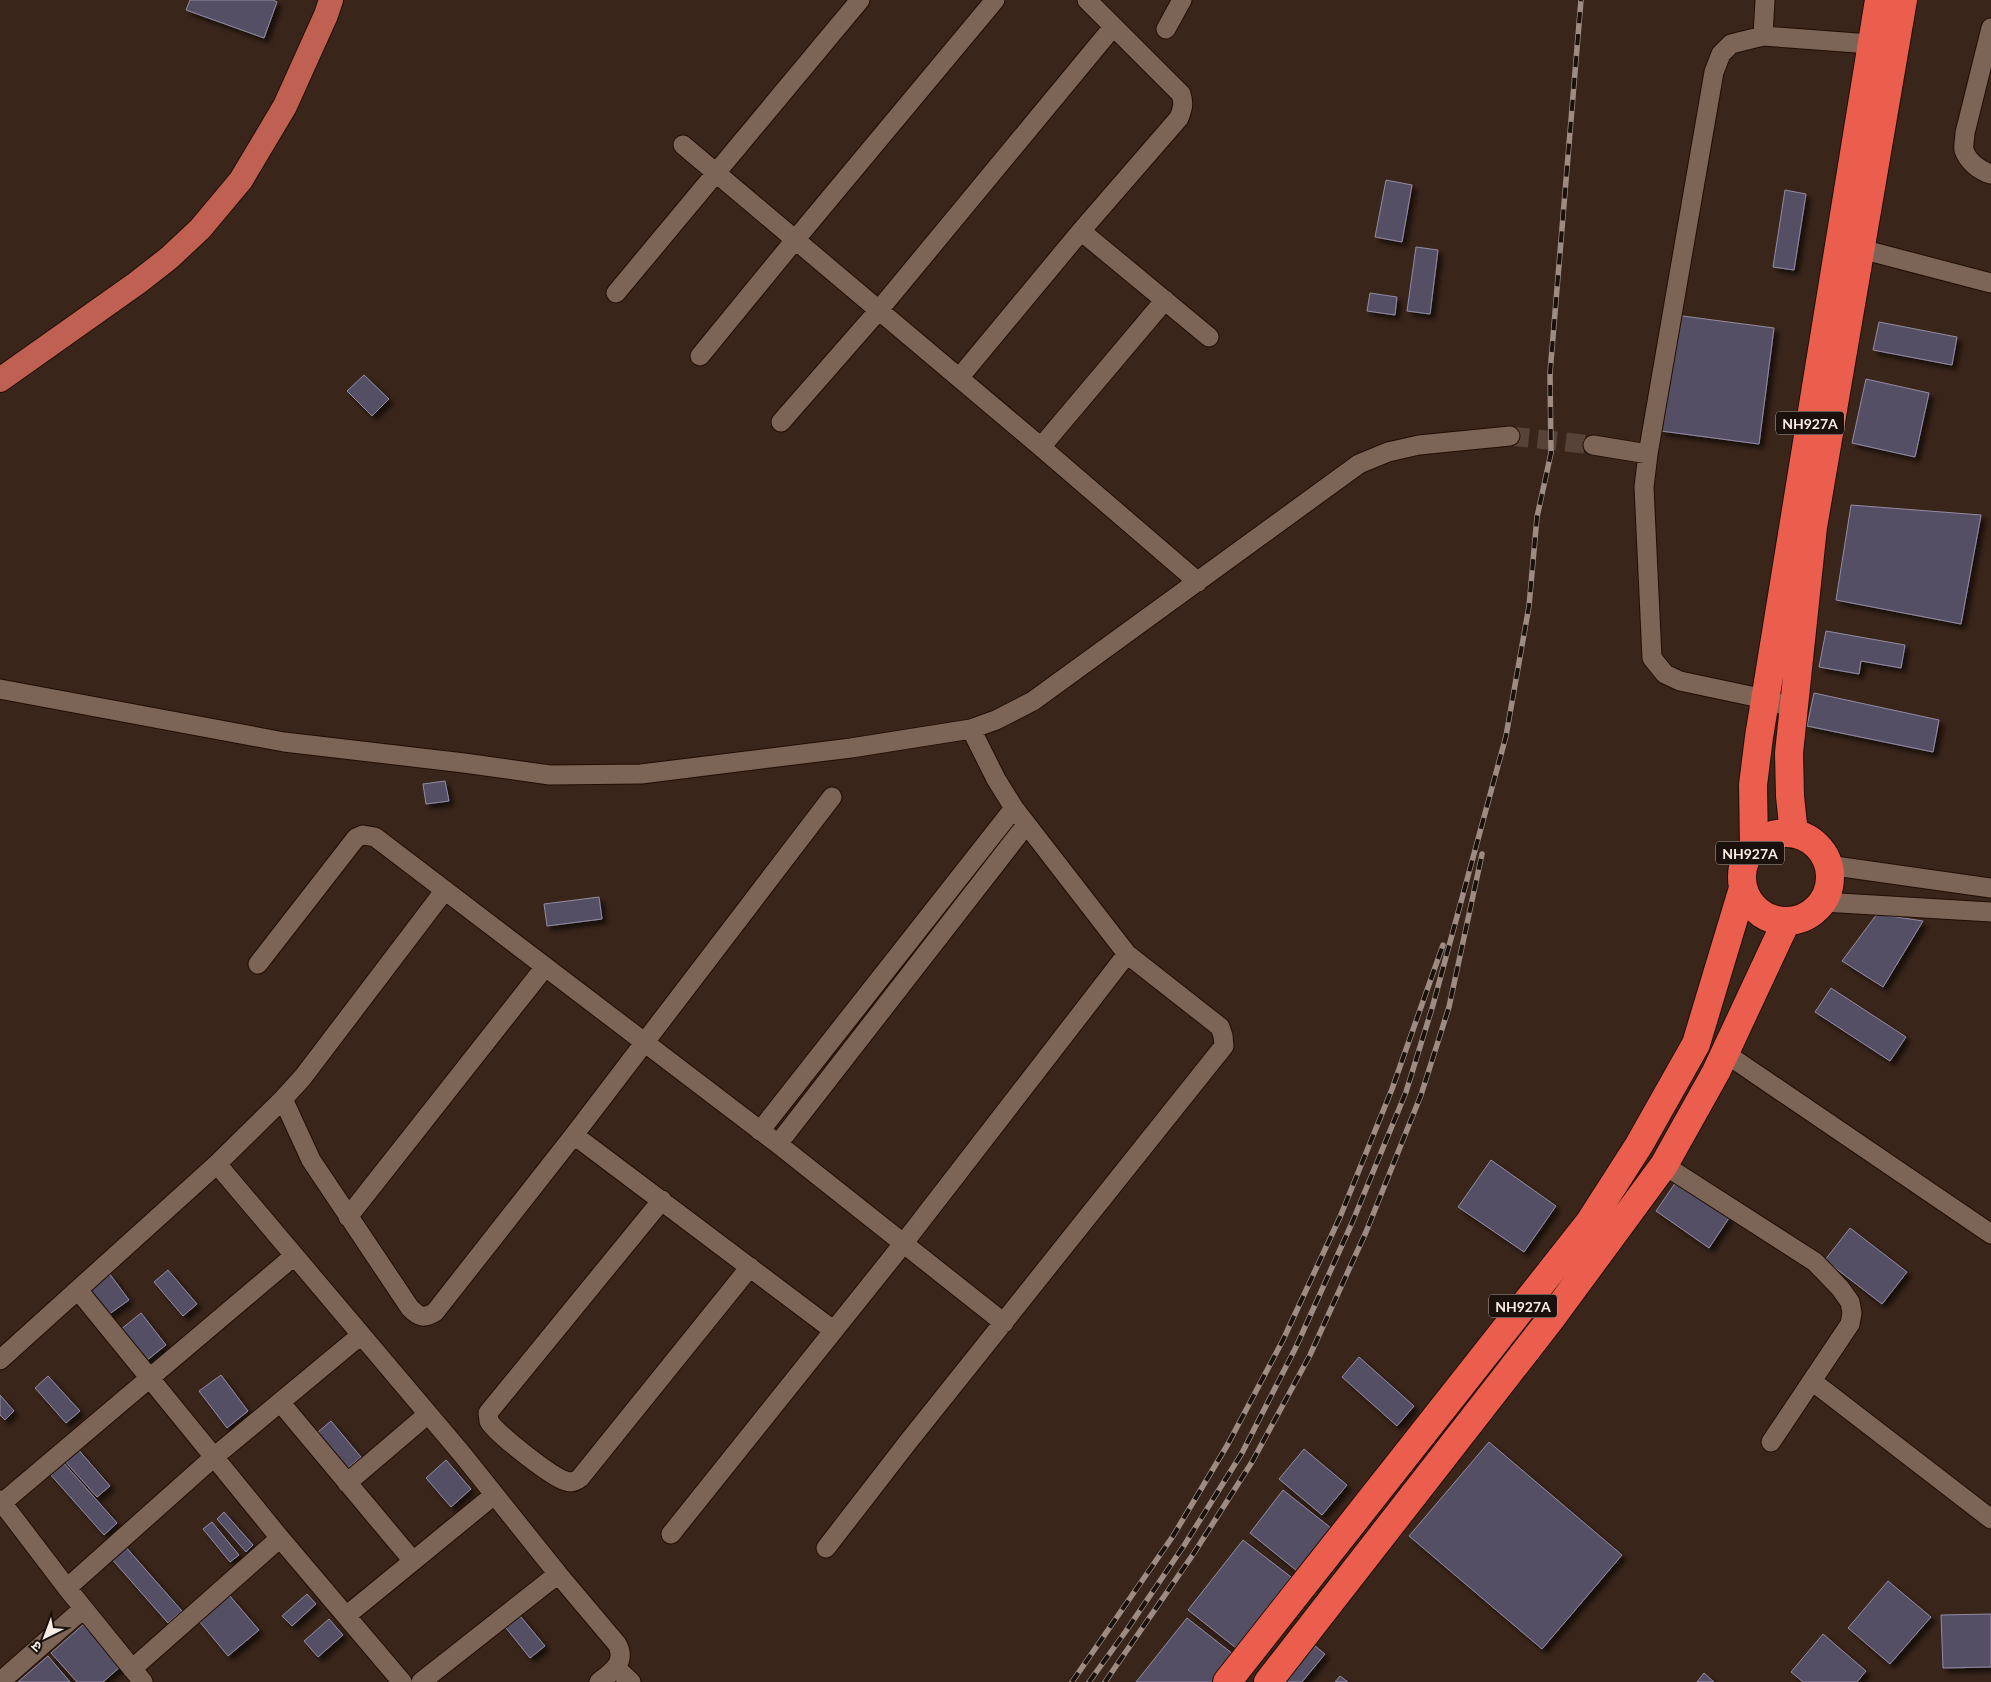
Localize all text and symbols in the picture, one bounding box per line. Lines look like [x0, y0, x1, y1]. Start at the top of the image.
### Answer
road number: NH927A [1776, 412, 1844, 434]
road number: NH927A [1716, 841, 1784, 864]
road number: NH927A [1489, 1294, 1557, 1318]
north arrow [20, 1612, 70, 1662]
text: उ [27, 1637, 45, 1656]

